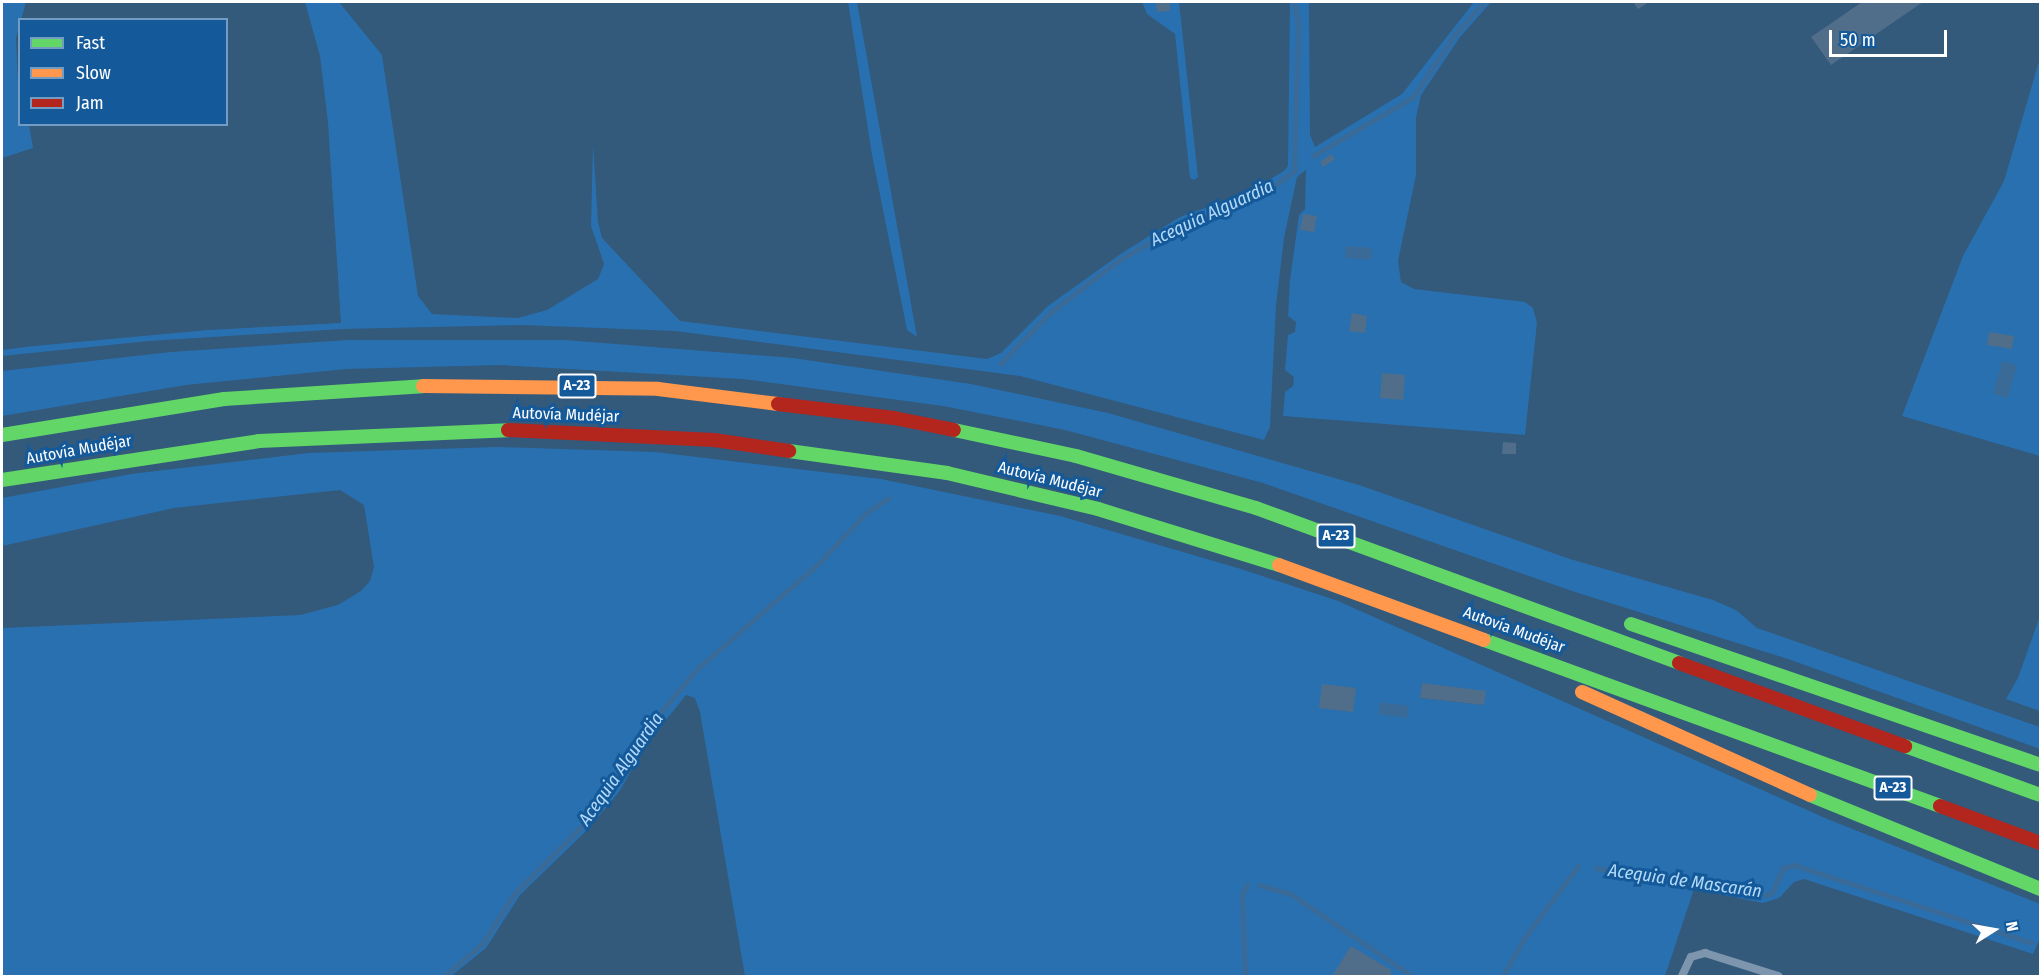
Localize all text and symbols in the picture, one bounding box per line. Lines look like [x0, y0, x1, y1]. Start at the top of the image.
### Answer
legend [18, 18, 228, 126]
scale bar [1832, 18, 1950, 56]
text: 50 m [1840, 29, 1876, 51]
text: Fast [76, 32, 105, 54]
text: Slow [76, 62, 111, 84]
text: Jam [76, 92, 104, 114]
water label: Acequia Alguardia [1147, 175, 1277, 251]
road number: A-23 [558, 374, 596, 398]
street label: Autovía Mudéjar [512, 404, 620, 426]
street label: Autovía Mudéjar [25, 431, 133, 469]
street label: Autovía Mudéjar [996, 458, 1104, 502]
road number: A-23 [1316, 524, 1356, 548]
street label: Autovía Mudéjar [1461, 603, 1567, 657]
water label: Acequia Alguardia [574, 708, 668, 830]
road number: A-23 [1874, 776, 1912, 800]
water label: Acequia de Mascarán [1607, 860, 1763, 902]
north arrow [1964, 900, 2024, 960]
text: N [2002, 920, 2022, 933]

